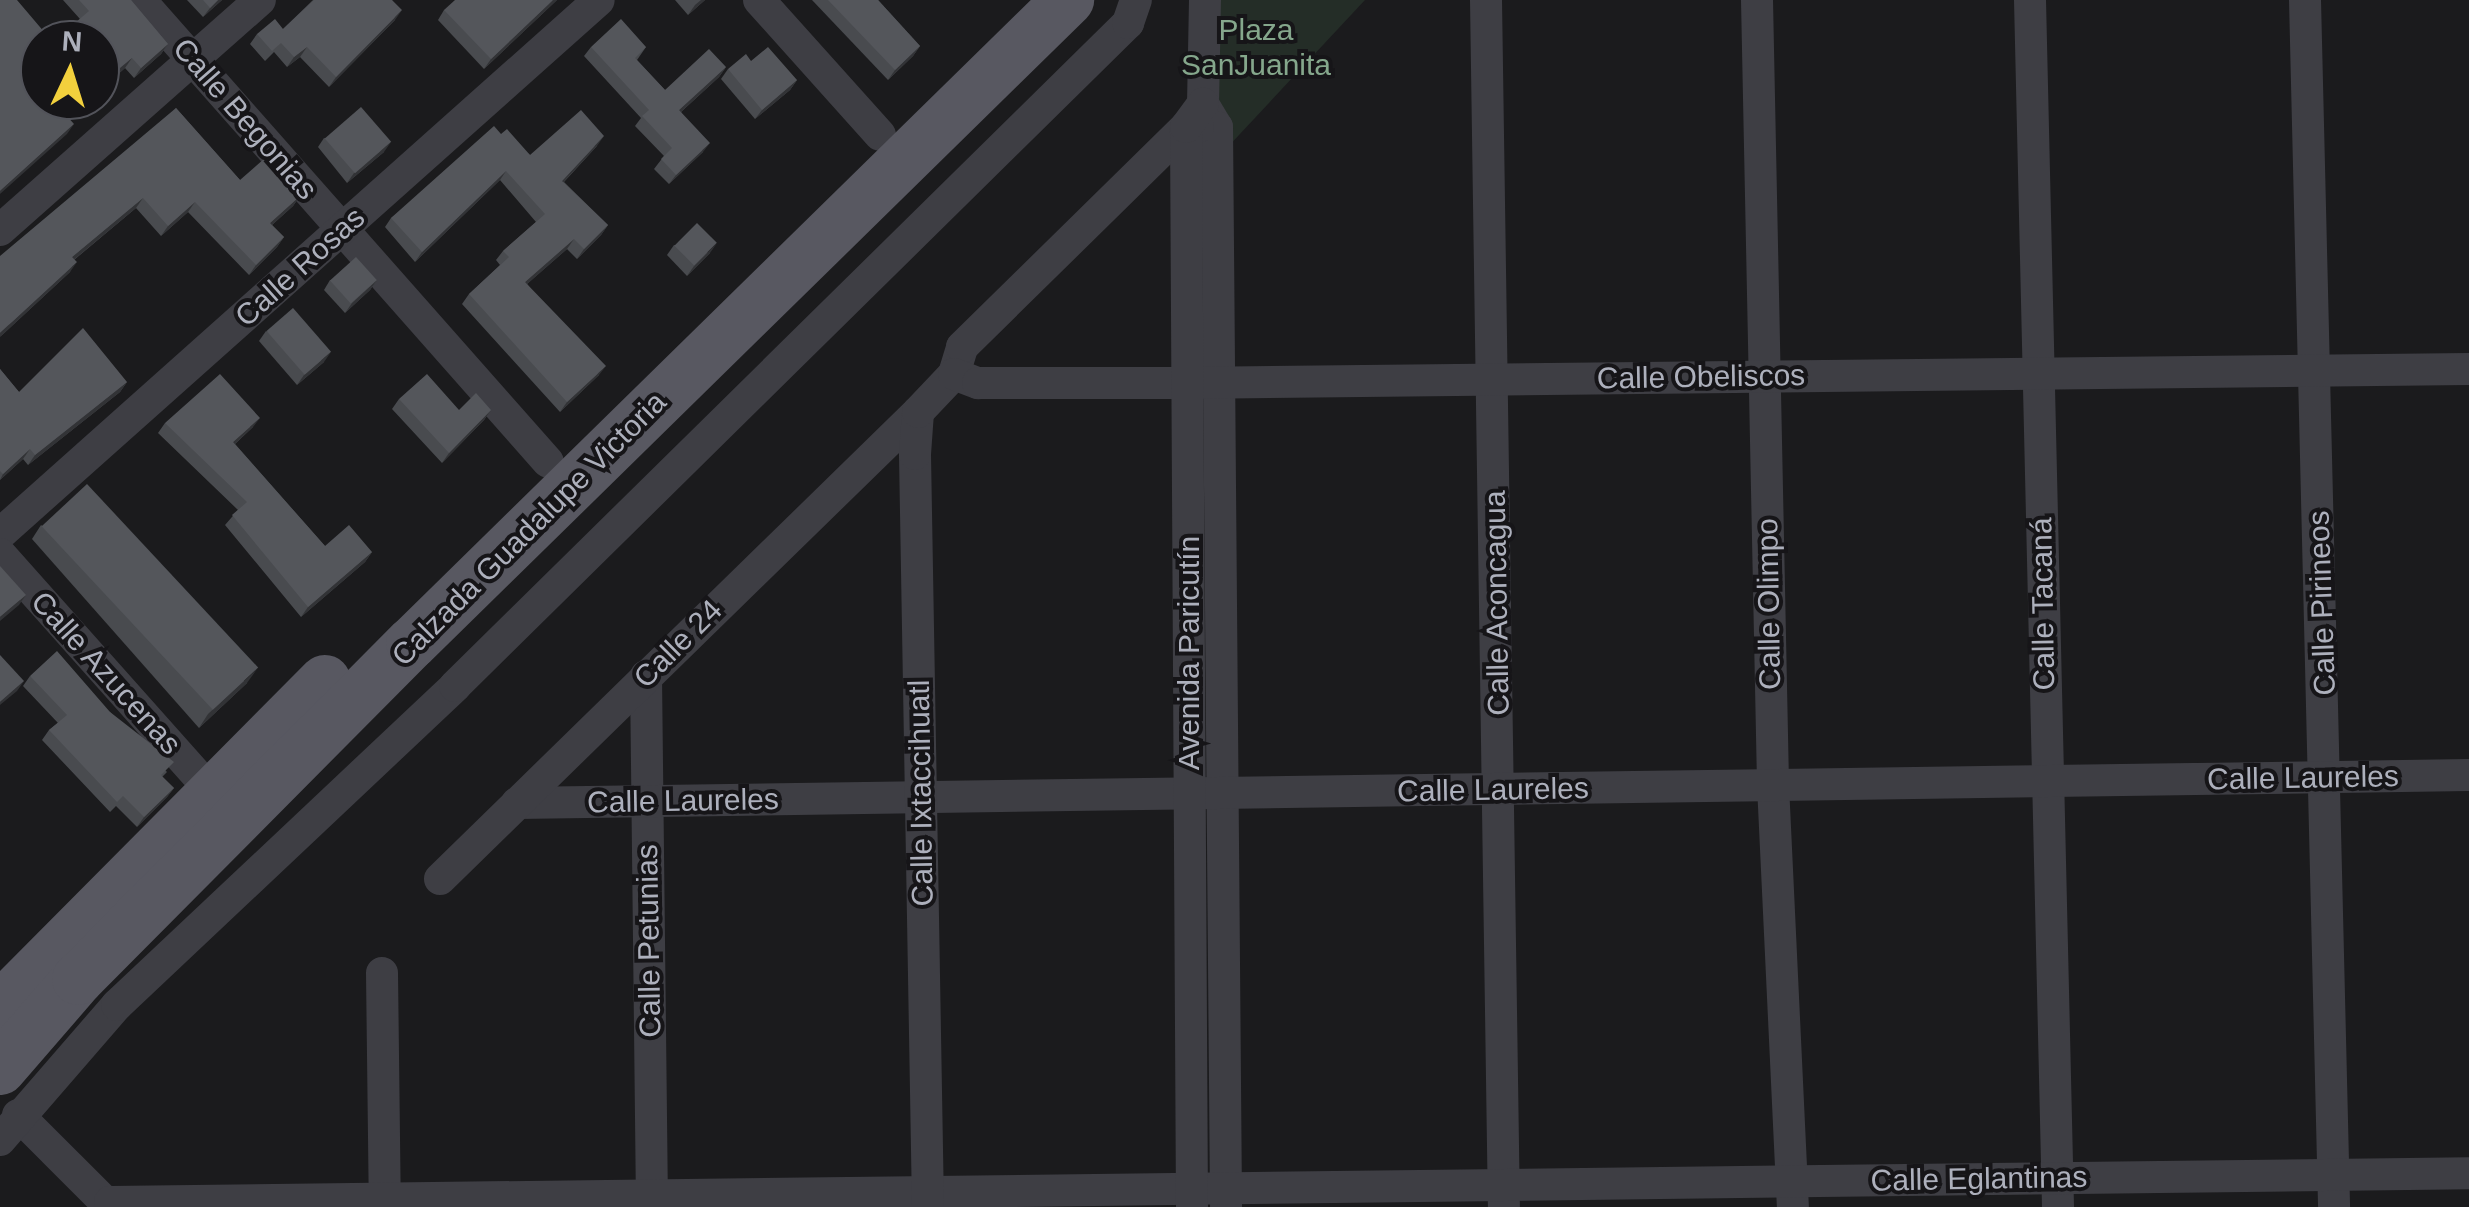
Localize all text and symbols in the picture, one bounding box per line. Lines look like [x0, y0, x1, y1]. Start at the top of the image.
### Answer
park label: Plaza SanJuanita [1181, 12, 1331, 82]
north arrow [20, 20, 120, 120]
text: N [61, 25, 83, 58]
street label: Calle Begonias [165, 31, 325, 207]
street label: Calle Rosas [228, 200, 372, 334]
street label: Calle Obeliscos [1596, 357, 1806, 397]
street label: Calzada Guadalupe Victoria [384, 384, 674, 674]
street label: Calle Aconcagua [1477, 489, 1517, 717]
street label: Calle Pirineos [2301, 510, 2343, 696]
street label: Calle Tacaná [2023, 517, 2063, 691]
street label: Calle Olimpo [1750, 518, 1788, 690]
street label: Avenida Paricutín [1171, 536, 1207, 770]
street label: Calle Azucenas [23, 584, 189, 762]
street label: Calle 24 [626, 592, 730, 696]
street label: Calle Ixtaccihuatl [901, 679, 941, 907]
street label: Calle Laureles [2207, 758, 2399, 798]
street label: Calle Laureles [1397, 770, 1589, 810]
street label: Calle Laureles [587, 781, 779, 821]
street label: Calle Petunias [629, 844, 669, 1038]
street label: Calle Eglantinas [1870, 1159, 2088, 1199]

